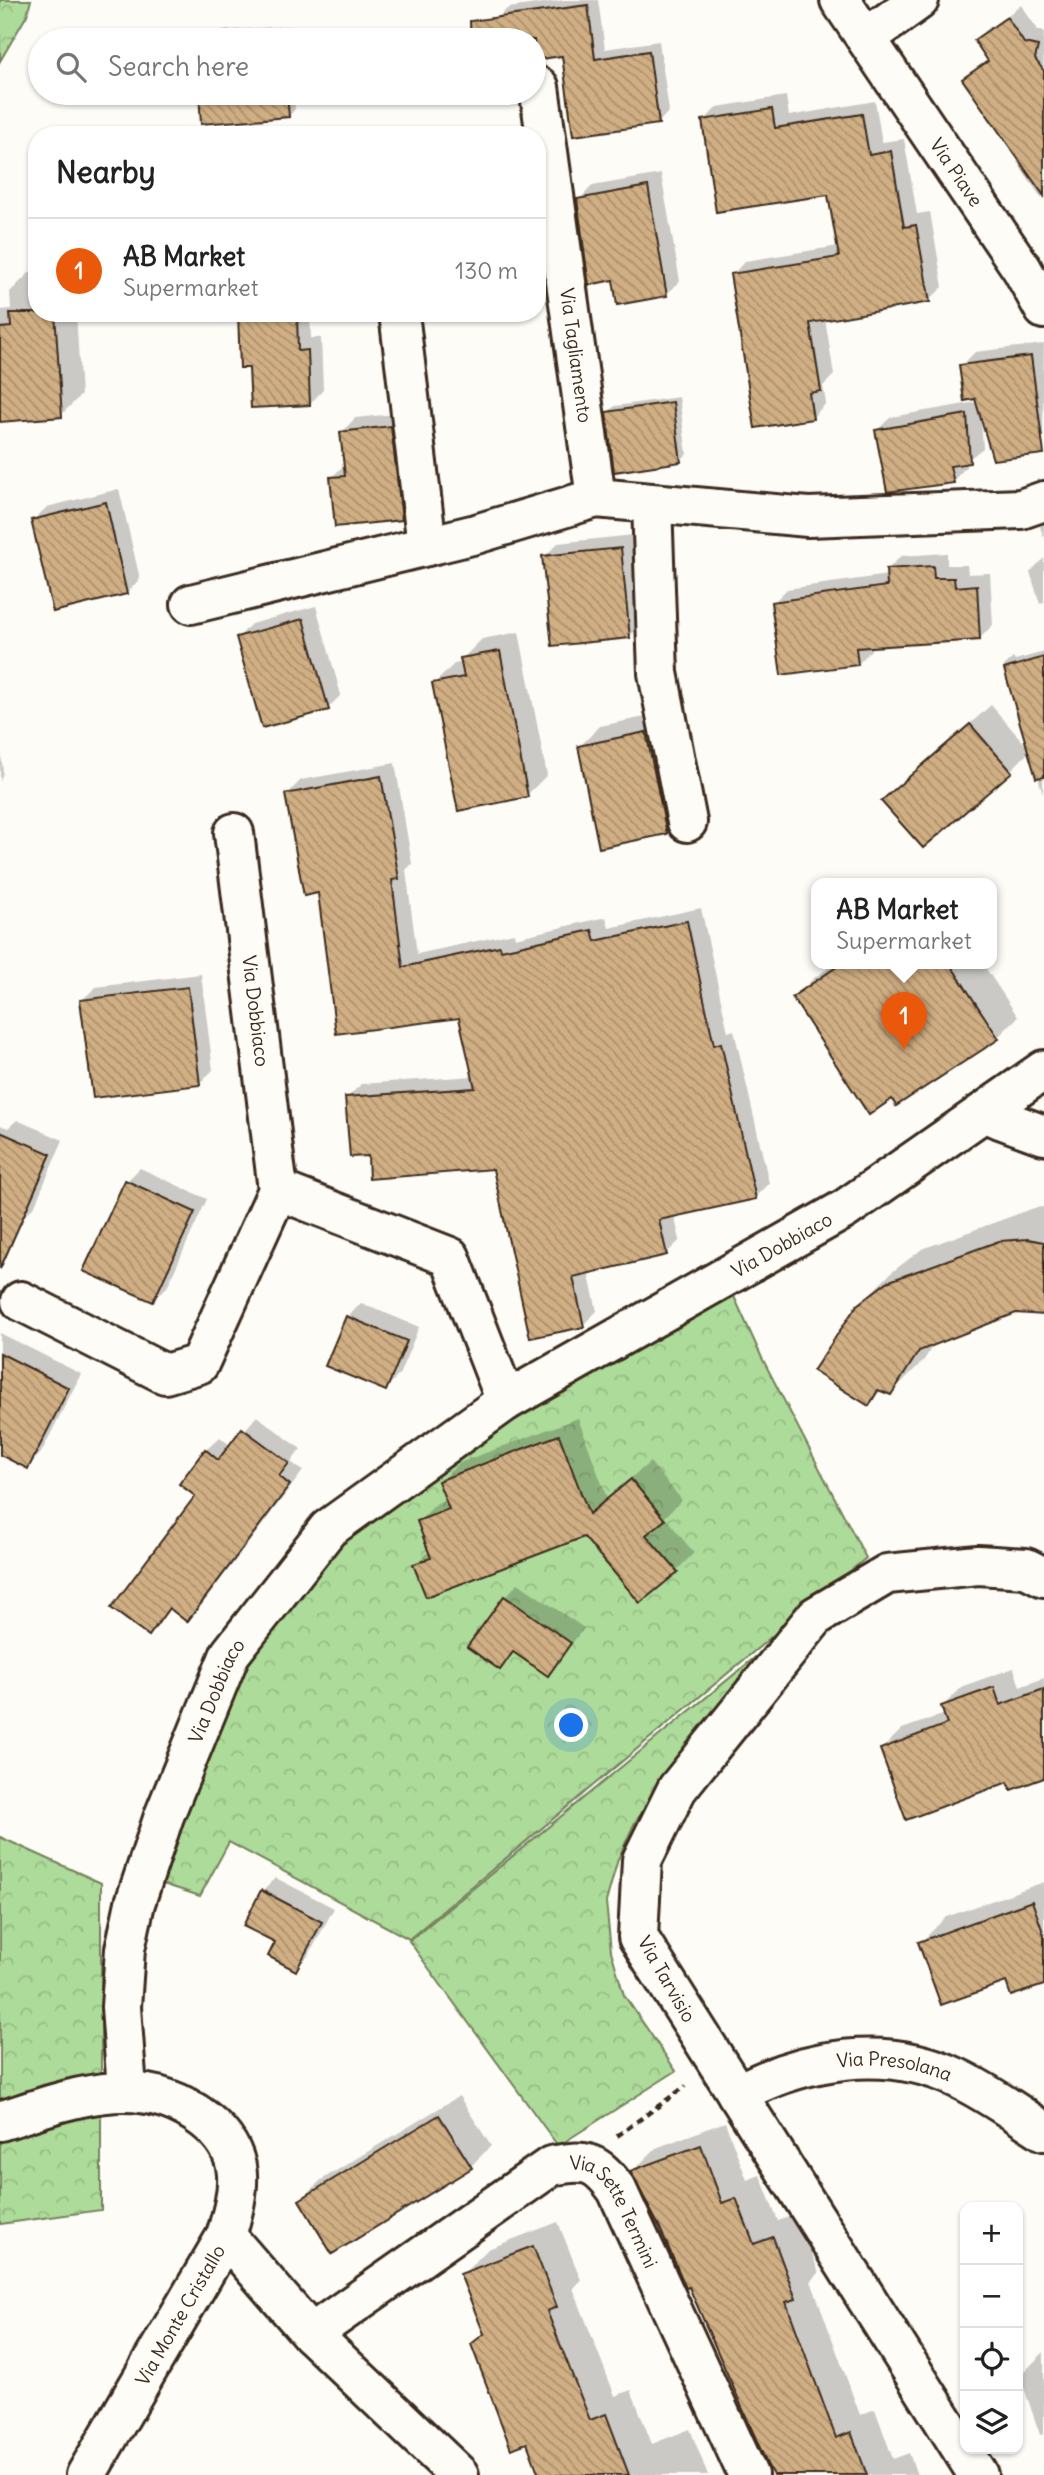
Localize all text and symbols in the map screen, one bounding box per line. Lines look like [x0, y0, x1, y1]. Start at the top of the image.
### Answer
search box [28, 28, 546, 105]
icon: search [52, 48, 90, 86]
text: Search here [108, 50, 249, 83]
street label: Via Piave [925, 133, 988, 211]
text: Nearby [56, 153, 156, 191]
text: AB Market [123, 240, 245, 273]
text: 1 [74, 256, 84, 285]
text: 130 m [455, 256, 518, 285]
text: Supermarket [123, 273, 259, 302]
street label: Via Tagliamento [555, 286, 597, 424]
popup [811, 878, 997, 969]
text: AB Market [836, 893, 958, 926]
text: Supermarket [836, 926, 972, 955]
street label: Via Dobbiaco [237, 954, 275, 1068]
pin: 1 [881, 992, 927, 1050]
street label: Via Dobbiaco [727, 1207, 836, 1283]
street label: Via Dobbiaco [183, 1633, 250, 1747]
your location [554, 1708, 588, 1742]
street label: Via Tarvisio [633, 1931, 701, 2027]
street label: Via Presolana [835, 2047, 956, 2086]
street label: Via Sette Termini [569, 2151, 663, 2272]
map controls [960, 2202, 1023, 2454]
button: + [960, 2202, 1023, 2265]
street label: Via Monte Cristallo [130, 2240, 230, 2390]
button: − [960, 2265, 1023, 2328]
button: locate [960, 2328, 1023, 2391]
button: layers [960, 2391, 1023, 2454]

